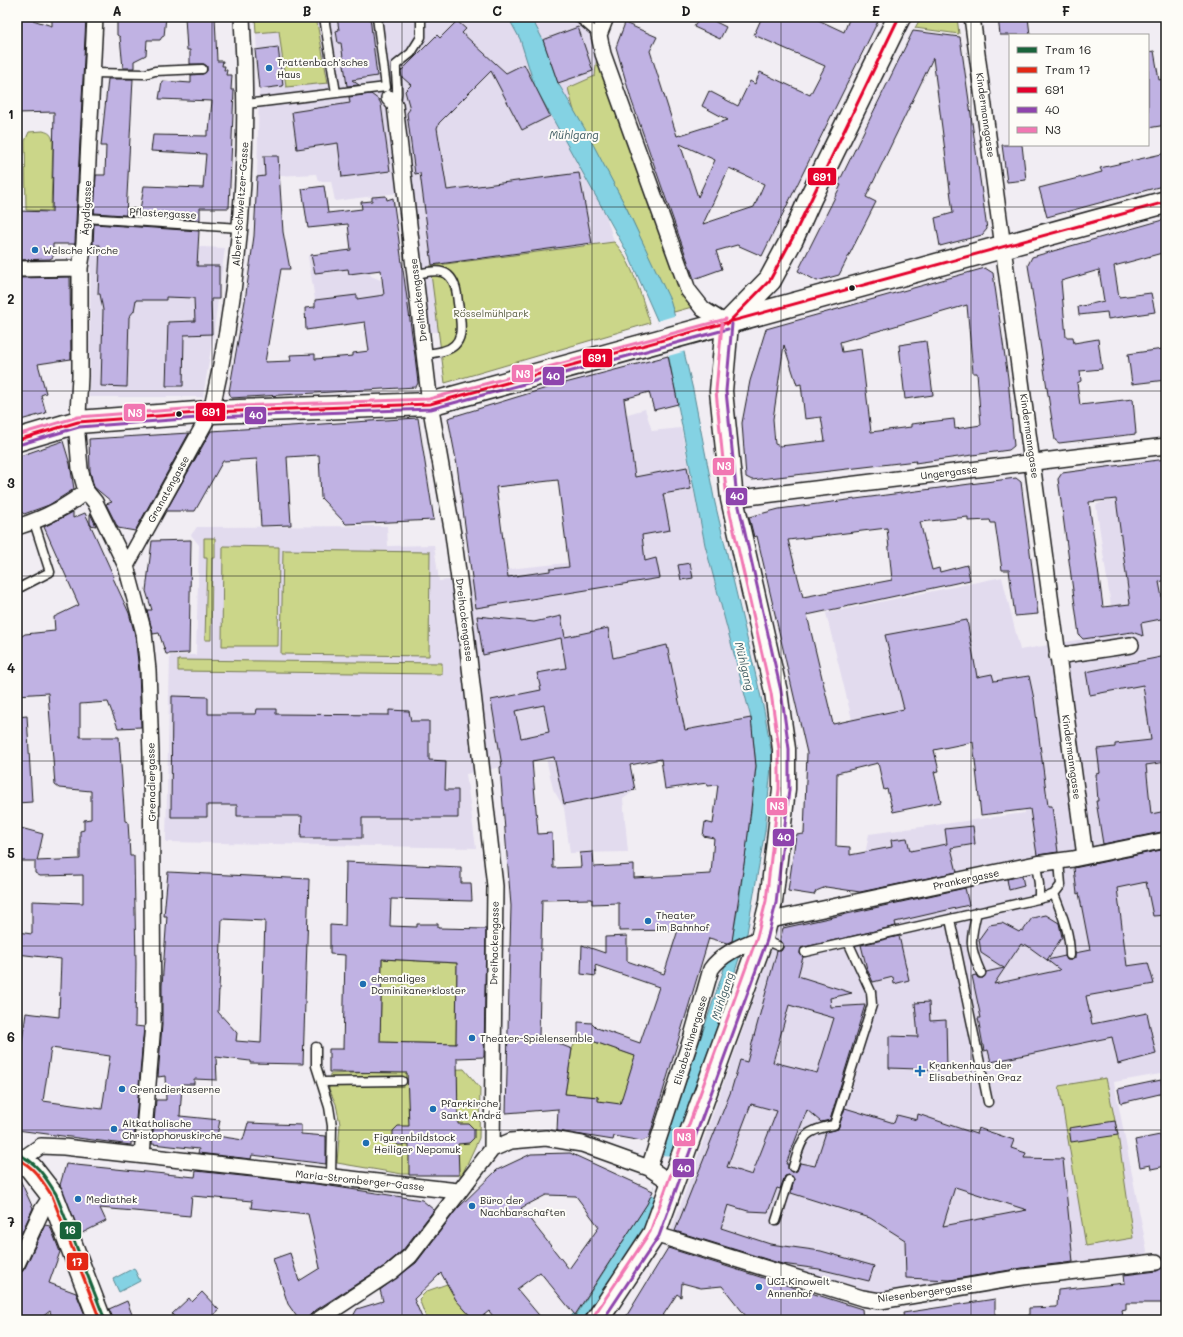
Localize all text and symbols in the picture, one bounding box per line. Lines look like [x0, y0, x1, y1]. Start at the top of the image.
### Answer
text: A [112, 2, 122, 19]
text: B [303, 2, 312, 19]
text: C [492, 2, 502, 19]
text: D [681, 2, 691, 19]
text: E [872, 2, 880, 19]
text: F [1062, 2, 1070, 19]
legend [1009, 34, 1149, 146]
text: Tram 16 [1045, 41, 1091, 57]
place label: Trattenbach'sches Haus [277, 55, 368, 81]
text: Tram 17 [1045, 61, 1091, 77]
marker: Trattenbach'sches Haus [264, 63, 274, 73]
street label: Kindermanngasse [973, 72, 999, 158]
text: 691 [1045, 81, 1065, 97]
text: 40 [1045, 101, 1060, 117]
text: 1 [8, 105, 14, 122]
text: N3 [1045, 121, 1061, 137]
water label: Mühlgang [549, 127, 599, 142]
street label: Albert-Schweitzer-Gasse [229, 141, 251, 267]
line badge: 691 [807, 167, 837, 186]
text: 691 [813, 169, 831, 184]
street label: Ägydigasse [78, 180, 94, 236]
street label: Pflastergasse [129, 204, 197, 222]
place label: Welsche Kirche [43, 243, 118, 257]
marker: Welsche Kirche [30, 245, 40, 255]
street label: Dreihackengasse [406, 258, 430, 342]
unlabelled marker [847, 283, 857, 293]
text: 2 [7, 290, 15, 307]
park label: Rösselmühlpark [453, 306, 529, 320]
line badge: 691 [582, 348, 613, 368]
text: 691 [588, 350, 606, 365]
line badge: N3 [511, 364, 534, 383]
text: N3 [516, 366, 531, 381]
line badge: 40 [542, 366, 565, 386]
text: 40 [546, 368, 560, 383]
street label: Kindermanngasse [1017, 393, 1043, 479]
line badge: 691 [195, 402, 226, 422]
line badge: N3 [123, 403, 146, 422]
text: 691 [202, 404, 220, 419]
text: N3 [128, 405, 143, 420]
line badge: 40 [244, 406, 267, 425]
text: 40 [249, 407, 263, 422]
unlabelled marker [174, 409, 184, 419]
street label: Granatengasse [144, 453, 192, 525]
line badge: N3 [712, 457, 735, 476]
text: N3 [717, 458, 732, 473]
street label: Ungergasse [920, 462, 978, 482]
text: 3 [7, 474, 15, 491]
line badge: 40 [725, 487, 748, 506]
text: 40 [730, 488, 744, 503]
street label: Dreihackengasse [453, 578, 477, 662]
water label: Mühlgang [732, 640, 758, 692]
text: 4 [7, 659, 15, 676]
street label: Kindermanngasse [1059, 714, 1085, 800]
street label: Grenadiergasse [143, 742, 159, 822]
line badge: N3 [766, 797, 788, 816]
text: N3 [770, 798, 785, 813]
line badge: 40 [772, 828, 795, 847]
text: 40 [777, 829, 791, 844]
text: 5 [7, 844, 15, 861]
street label: Prankergasse [932, 865, 1000, 893]
street label: Dreihackengasse [486, 901, 502, 985]
place label: Theater im Bahnhof [656, 908, 710, 934]
marker: Theater im Bahnhof [643, 916, 653, 926]
water label: Mühlgang [707, 970, 737, 1022]
place label: ehemaliges Dominikanerkloster [371, 971, 466, 997]
marker: ehemaliges Dominikanerkloster [358, 979, 368, 989]
street label: Elisabethinergasse [670, 994, 710, 1086]
text: 6 [7, 1028, 15, 1045]
place label: Theater-Spielensemble [480, 1031, 593, 1045]
marker: Theater-Spielensemble [467, 1033, 477, 1043]
place label: Krankenhaus der Elisabethinen Graz [929, 1058, 1022, 1084]
marker: Krankenhaus der Elisabethinen Graz [914, 1065, 926, 1077]
place label: Grenadierkaserne [130, 1082, 220, 1096]
marker: Grenadierkaserne [117, 1084, 127, 1094]
place label: Pfarrkirche Sankt Andrä [441, 1096, 501, 1122]
marker: Pfarrkirche Sankt Andrä [428, 1104, 438, 1114]
place label: Altkatholische Christophoruskirche [122, 1116, 222, 1142]
marker: Altkatholische Christophoruskirche [109, 1124, 119, 1134]
line badge: N3 [673, 1128, 696, 1147]
text: N3 [677, 1129, 692, 1144]
place label: Figurenbildstock Heiliger Nepomuk [374, 1130, 461, 1156]
marker: Figurenbildstock Heiliger Nepomuk [361, 1138, 371, 1148]
line badge: 40 [672, 1158, 695, 1178]
text: 40 [677, 1160, 691, 1175]
street label: Maria-Stromberger-Gasse [295, 1166, 425, 1194]
place label: Mediathek [86, 1192, 137, 1206]
place label: Büro der Nachbarschaften [480, 1193, 565, 1219]
marker: Mediathek [73, 1194, 83, 1204]
marker: Büro der Nachbarschaften [467, 1201, 477, 1211]
text: 7 [7, 1213, 15, 1230]
line badge: 16 [59, 1221, 82, 1240]
text: 16 [64, 1222, 76, 1237]
line badge: 17 [66, 1252, 89, 1271]
text: 17 [72, 1254, 83, 1269]
place label: UCI Kinowelt Annenhof [767, 1274, 830, 1300]
street label: Niesenbergergasse [877, 1278, 973, 1306]
marker: UCI Kinowelt Annenhof [754, 1282, 764, 1292]

